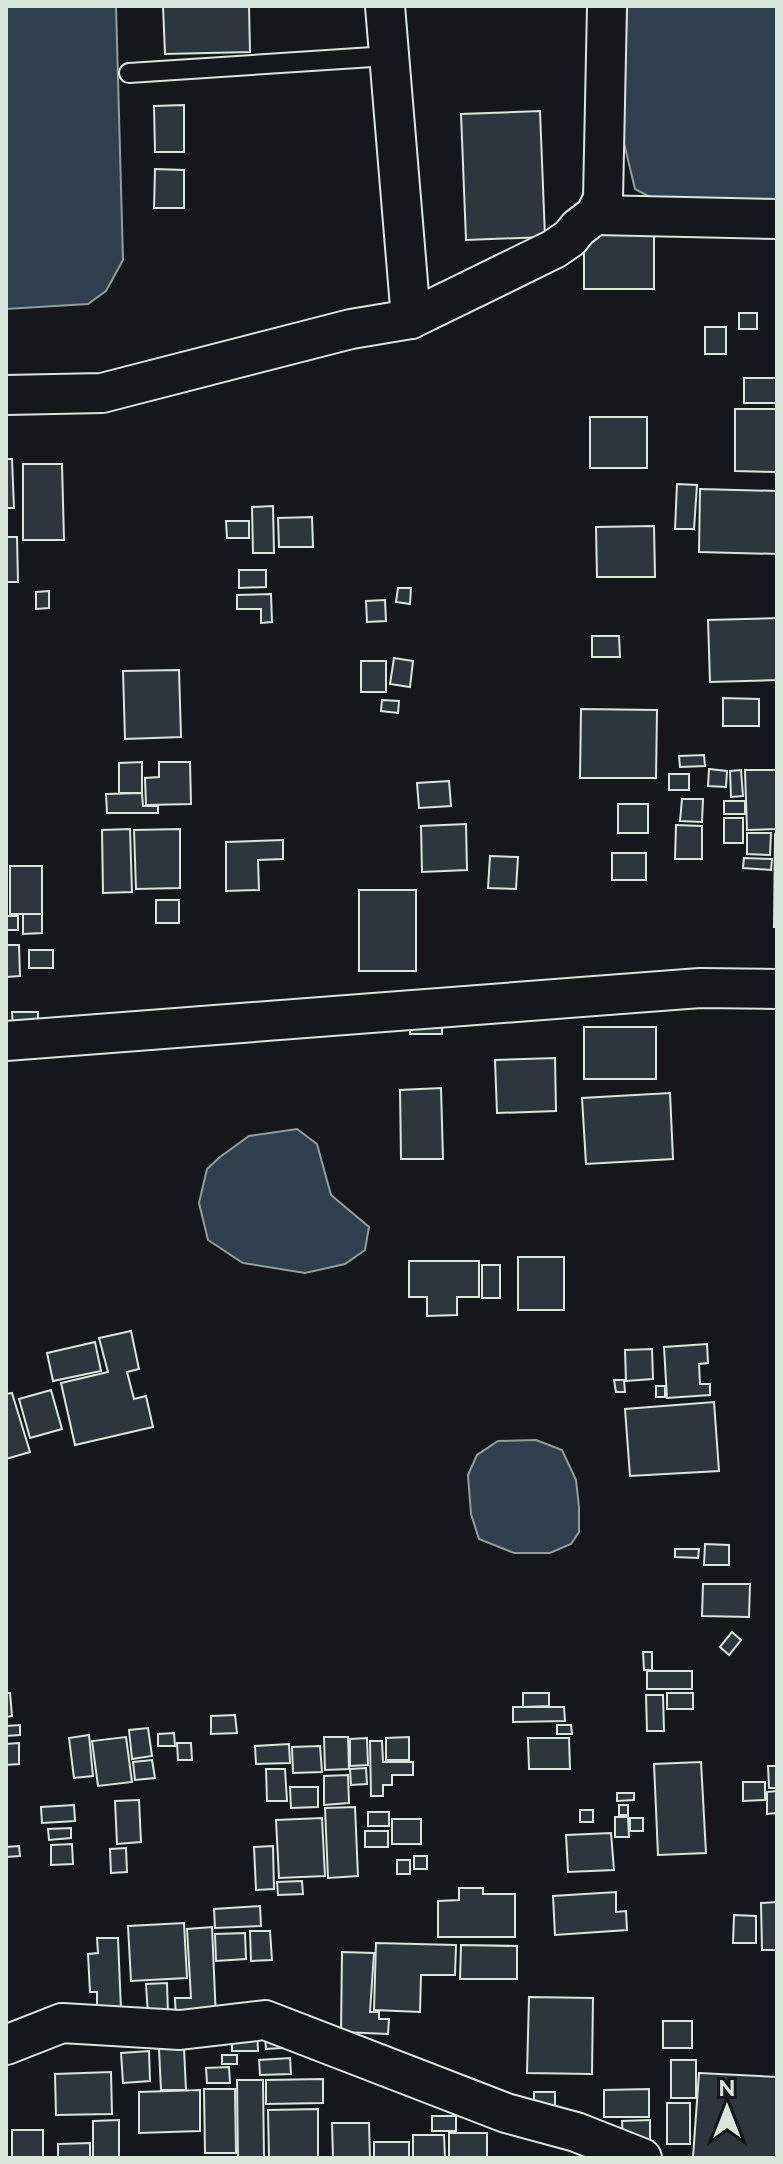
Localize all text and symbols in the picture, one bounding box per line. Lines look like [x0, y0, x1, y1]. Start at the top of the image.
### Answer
north arrow [687, 2068, 767, 2148]
text: N [719, 2075, 735, 2101]

